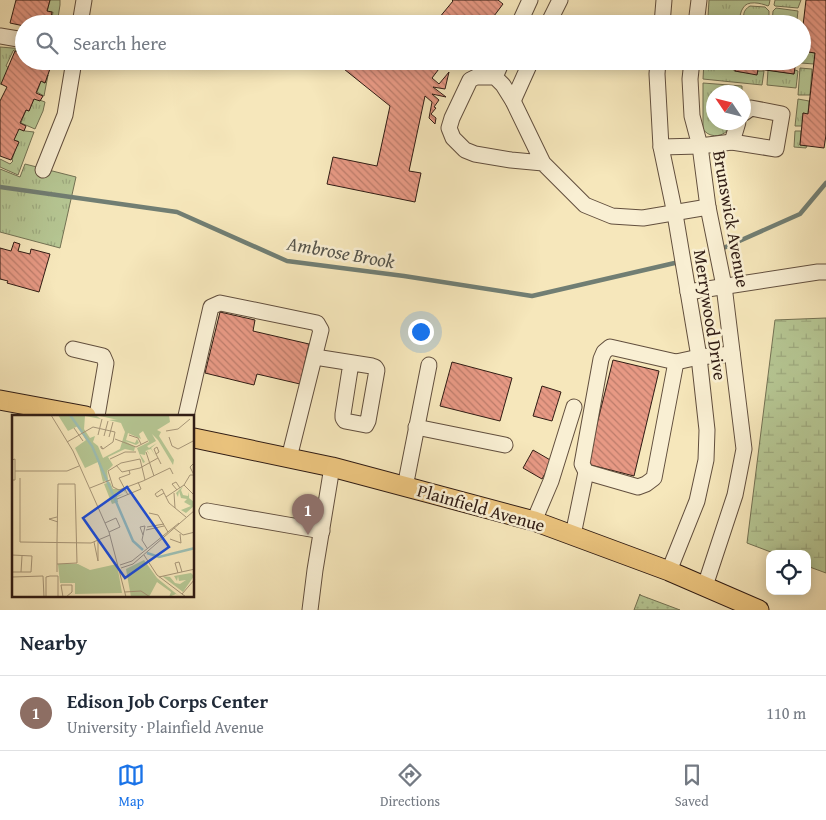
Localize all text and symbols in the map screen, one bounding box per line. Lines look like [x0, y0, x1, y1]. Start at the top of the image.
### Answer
search box [15, 15, 811, 70]
icon: search [33, 29, 61, 57]
text: Search here [73, 29, 167, 57]
north arrow [706, 85, 751, 130]
street label: Brunswick Avenue [706, 148, 757, 289]
water label: Ambrose Brook [284, 229, 397, 275]
street label: Merrywood Drive [687, 248, 734, 382]
your location [408, 319, 434, 345]
inset map [12, 415, 195, 598]
street label: Plainfield Avenue [414, 476, 548, 539]
pin: 1 [292, 494, 324, 535]
map controls [766, 550, 811, 595]
button: locate [766, 550, 811, 595]
text: Nearby [20, 627, 87, 658]
text: Edison Job Corps Center [67, 687, 268, 715]
text: 1 [32, 701, 40, 725]
text: 110 m [766, 701, 806, 725]
text: University · Plainfield Avenue [67, 715, 264, 739]
tab: Map [117, 761, 145, 811]
tab: Directions [380, 761, 440, 811]
tab: Saved [675, 761, 709, 811]

